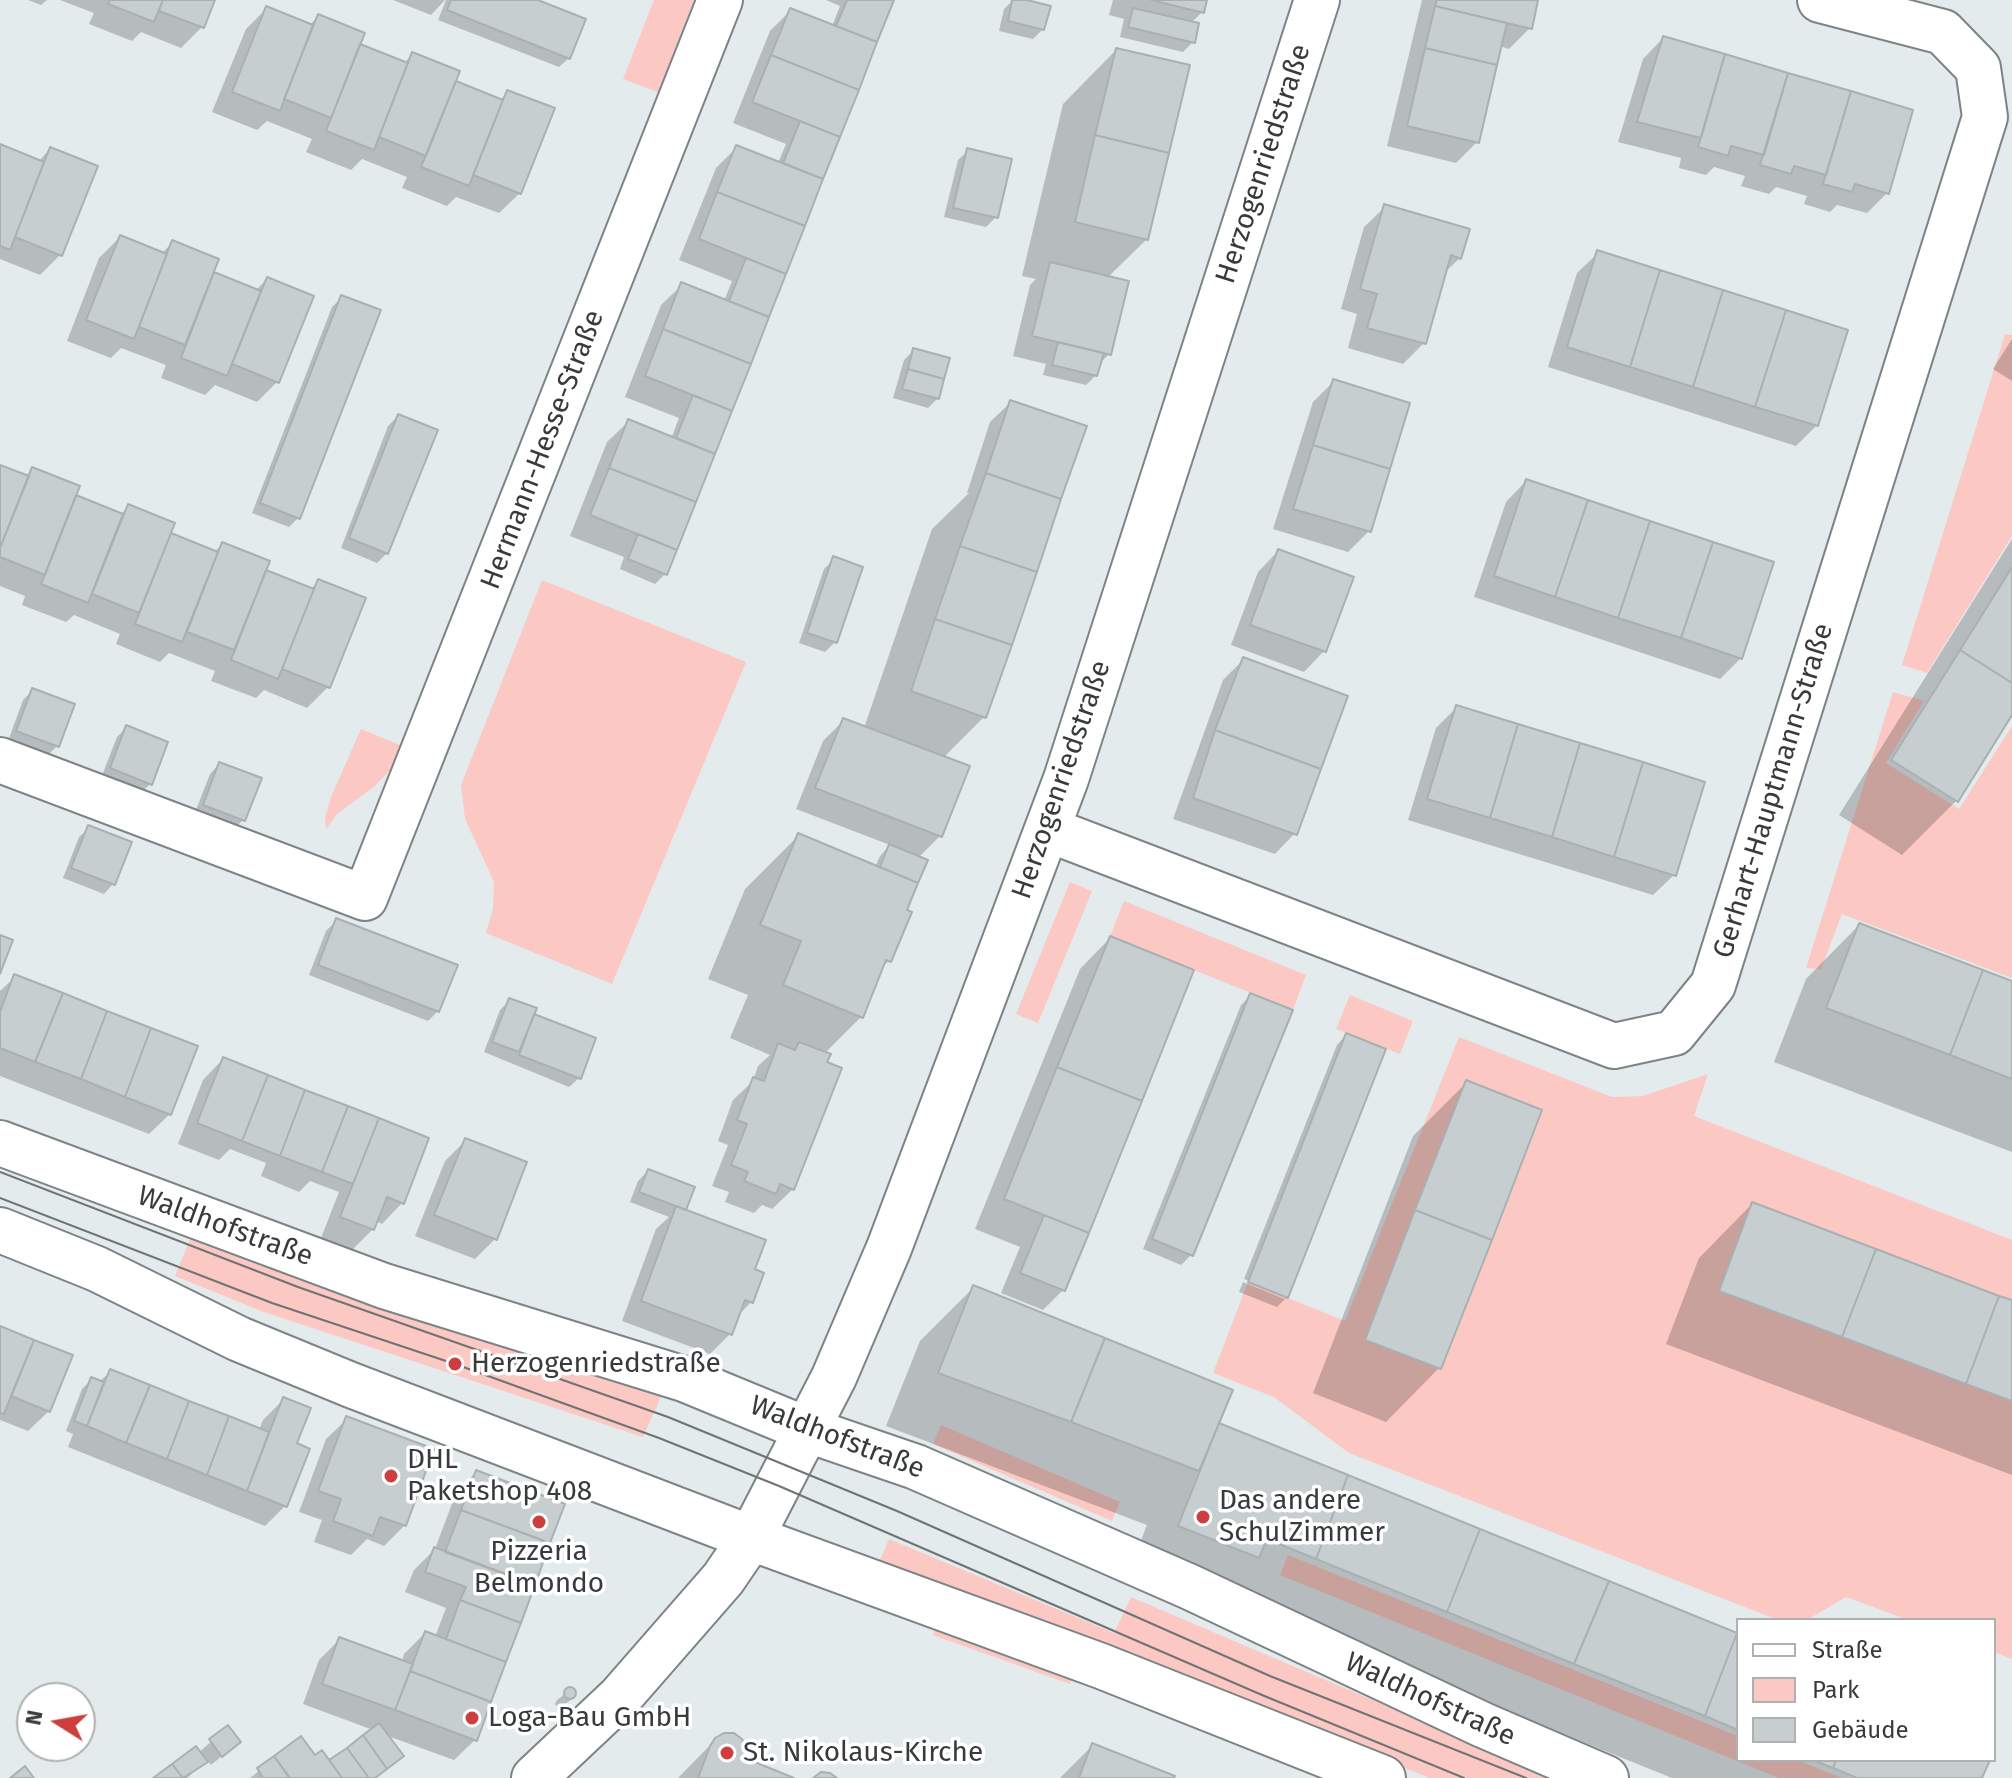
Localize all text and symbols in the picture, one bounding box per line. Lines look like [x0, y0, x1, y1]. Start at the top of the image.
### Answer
street label: Herzogenriedstraße [1209, 40, 1319, 288]
street label: Hermann-Hesse-Straße [474, 306, 612, 594]
street label: Gerhart-Hauptmann-Straße [1707, 620, 1841, 962]
street label: Herzogenriedstraße [1005, 656, 1119, 904]
street label: Waldhofstraße [133, 1180, 317, 1274]
place label: Herzogenriedstraße [471, 1347, 721, 1381]
marker: Herzogenriedstraße [446, 1355, 464, 1373]
street label: Waldhofstraße [745, 1389, 929, 1487]
place label: DHL Paketshop 408 [407, 1443, 592, 1509]
marker: DHL Paketshop 408 [382, 1467, 400, 1485]
place label: Das andere SchulZimmer [1219, 1484, 1385, 1550]
marker: Das andere SchulZimmer [1194, 1508, 1212, 1526]
marker: Pizzeria Belmondo [530, 1513, 548, 1531]
place label: Pizzeria Belmondo [474, 1535, 604, 1601]
legend [1736, 1618, 1996, 1762]
text: Straße [1812, 1636, 1883, 1664]
street label: Waldhofstraße [1339, 1646, 1521, 1754]
text: Park [1812, 1676, 1859, 1704]
north arrow [16, 1682, 96, 1762]
place label: Loga-Bau GmbH [488, 1701, 691, 1735]
text: N [19, 1708, 49, 1727]
marker: Loga-Bau GmbH [463, 1709, 481, 1727]
text: Gebäude [1812, 1716, 1909, 1744]
place label: St. Nikolaus-Kirche [743, 1736, 983, 1770]
marker: St. Nikolaus-Kirche [718, 1744, 736, 1762]

